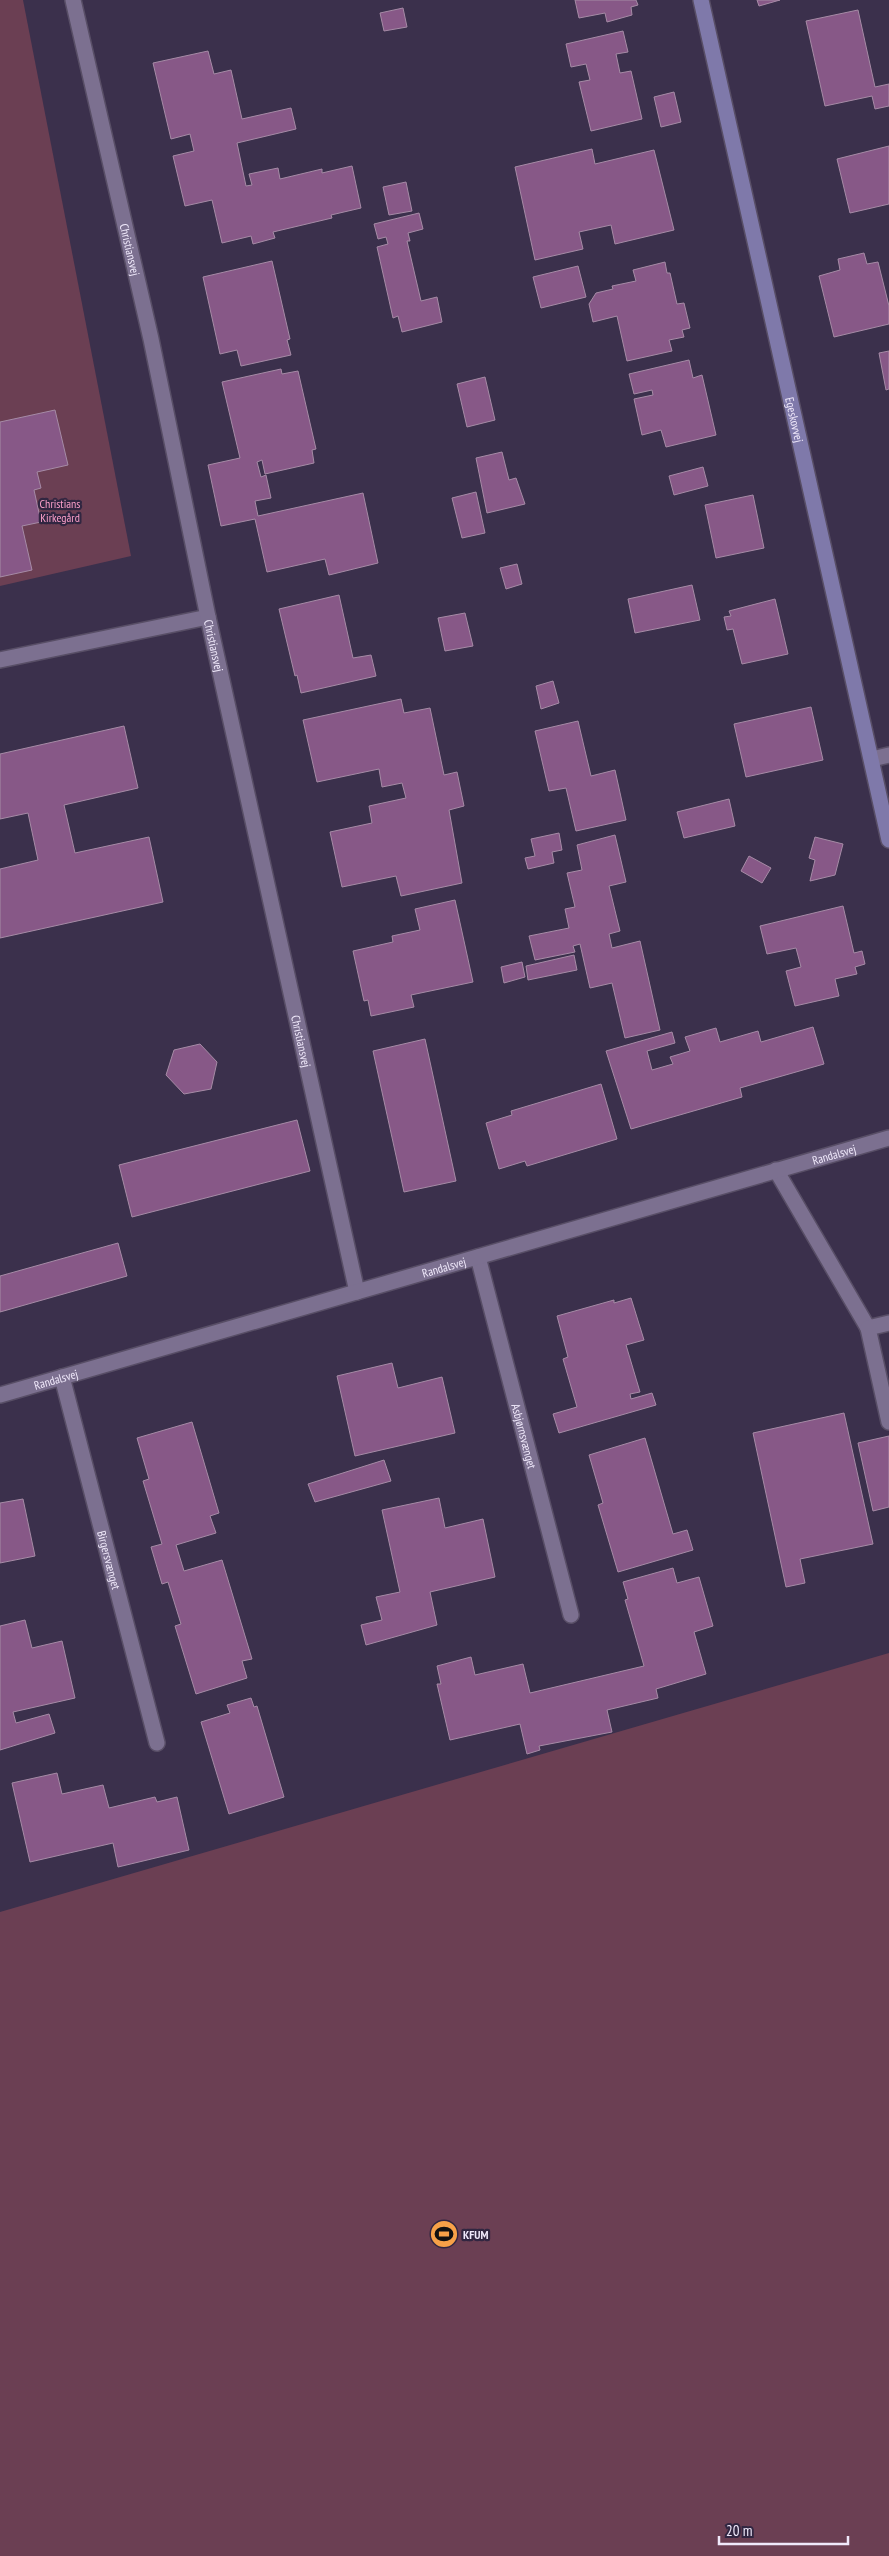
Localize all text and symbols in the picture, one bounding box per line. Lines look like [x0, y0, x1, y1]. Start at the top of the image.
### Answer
street label: Christiansvej [117, 222, 144, 277]
street label: Egeskovvej [783, 396, 807, 444]
park label: Christians Kirkegård [40, 496, 80, 525]
street label: Christiansvej [201, 618, 227, 673]
street label: Christiansvej [289, 1014, 315, 1069]
street label: Randalsvej [810, 1140, 858, 1167]
street label: Randalsvej [420, 1253, 468, 1280]
street label: Randalsvej [32, 1365, 79, 1392]
street label: Asbjørnsvænget [509, 1402, 540, 1471]
street label: Birgersvænget [95, 1529, 124, 1592]
sports icon: KFUM [429, 2219, 459, 2249]
place label: KFUM [463, 2227, 488, 2242]
scale bar [719, 2514, 848, 2546]
text: 20 m [726, 2521, 752, 2540]

